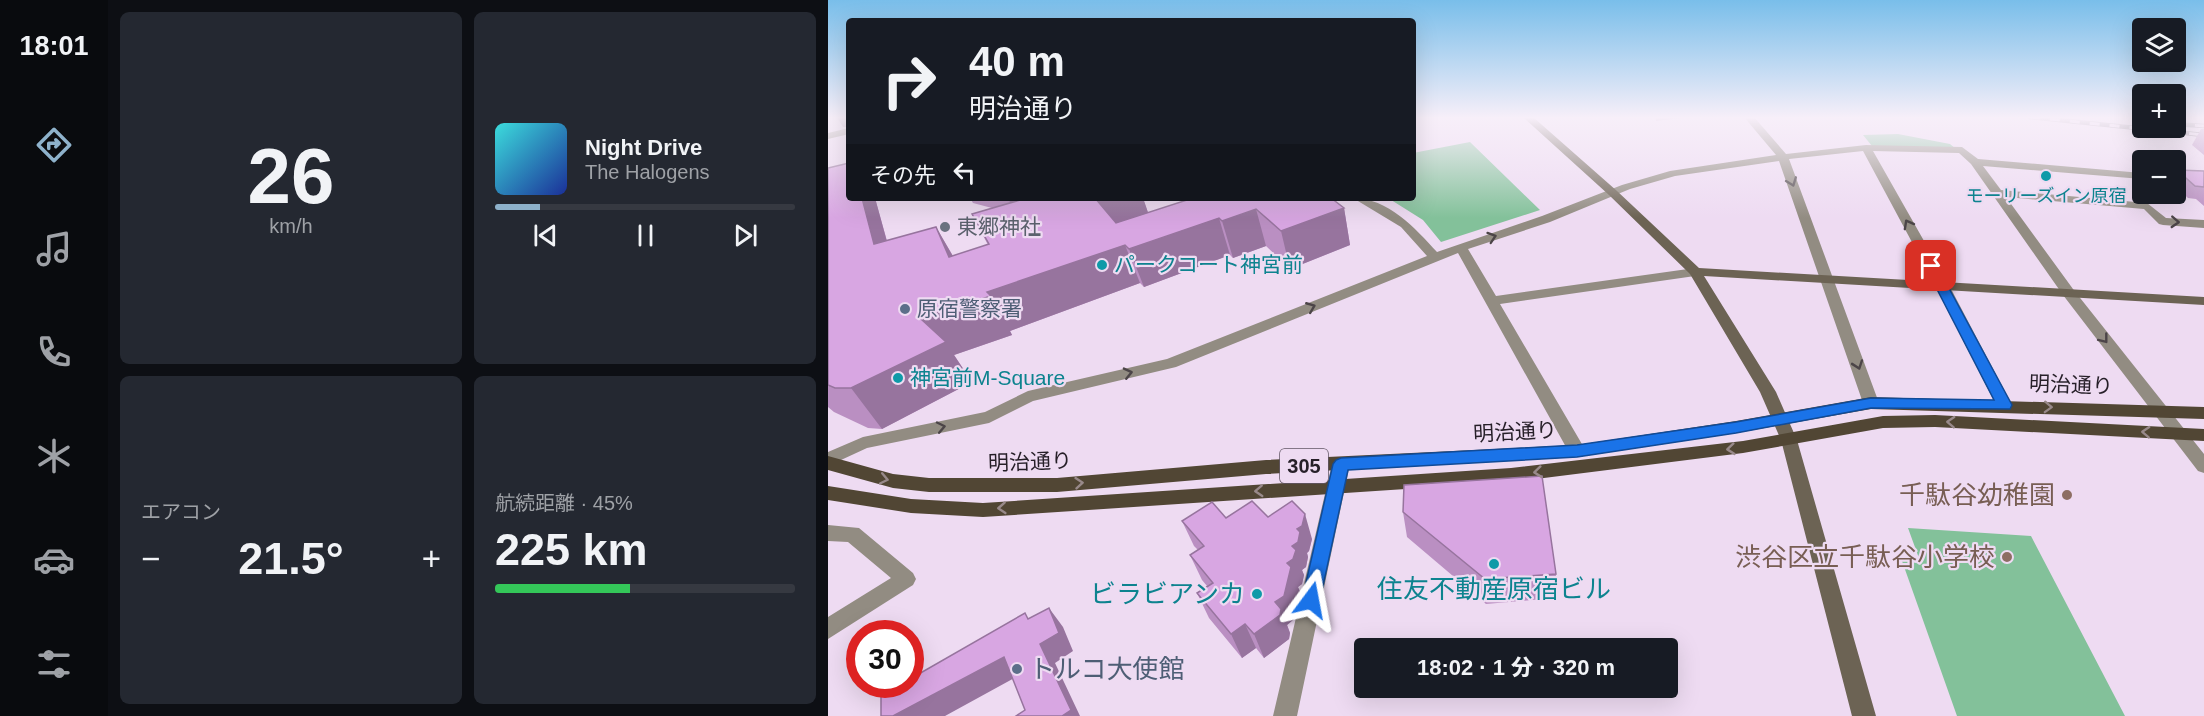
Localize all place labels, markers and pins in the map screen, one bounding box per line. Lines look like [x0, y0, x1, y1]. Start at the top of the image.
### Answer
marker: モーリーズイン原宿 [2039, 169, 2053, 183]
place label: モーリーズイン原宿 [1965, 186, 2127, 206]
place label: 東郷神社 [957, 215, 1041, 238]
marker: 東郷神社 [938, 220, 952, 234]
pin [1905, 240, 1956, 291]
place label: パークコート神宮前 [1114, 253, 1303, 276]
marker: パークコート神宮前 [1095, 258, 1109, 272]
place label: 原宿警察署 [917, 297, 1022, 320]
marker: 原宿警察署 [898, 302, 912, 316]
place label: 神宮前M-Square [910, 366, 1065, 389]
marker: 神宮前M-Square [891, 371, 905, 385]
place label: 千駄谷幼稚園 [1899, 480, 2055, 510]
marker: 千駄谷幼稚園 [2060, 488, 2074, 502]
place label: 渋谷区立千駄谷小学校 [1735, 542, 1995, 572]
marker: 渋谷区立千駄谷小学校 [2000, 550, 2014, 564]
marker: 住友不動産原宿ビル [1487, 557, 1501, 571]
place label: 住友不動産原宿ビル [1377, 574, 1611, 604]
place label: ビラビアンカ [1090, 579, 1245, 609]
marker: ビラビアンカ [1250, 587, 1264, 601]
place label: トルコ大使館 [1029, 654, 1184, 684]
marker: トルコ大使館 [1010, 662, 1024, 676]

